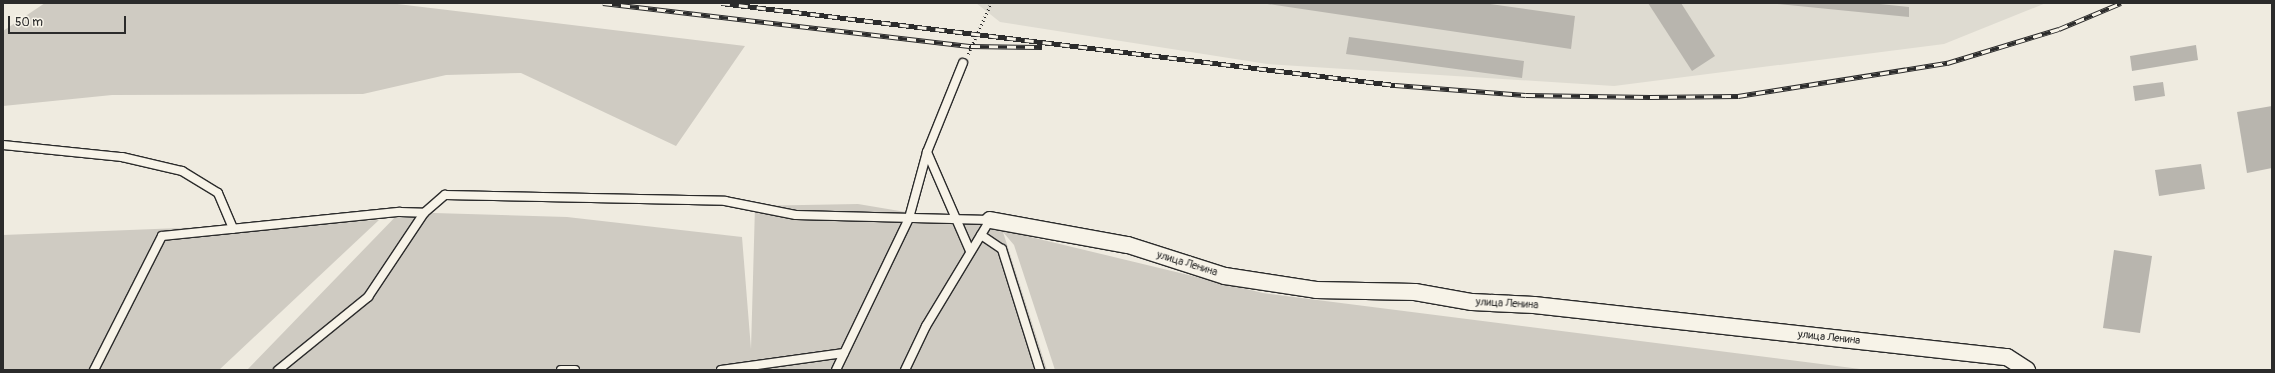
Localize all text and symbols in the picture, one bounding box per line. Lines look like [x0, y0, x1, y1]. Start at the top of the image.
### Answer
scale bar [10, 8, 128, 34]
text: 50 m [15, 15, 43, 30]
street label: улица Ленина [1155, 249, 1219, 279]
street label: улица Ленина [1475, 296, 1539, 312]
street label: улица Ленина [1797, 328, 1861, 348]

